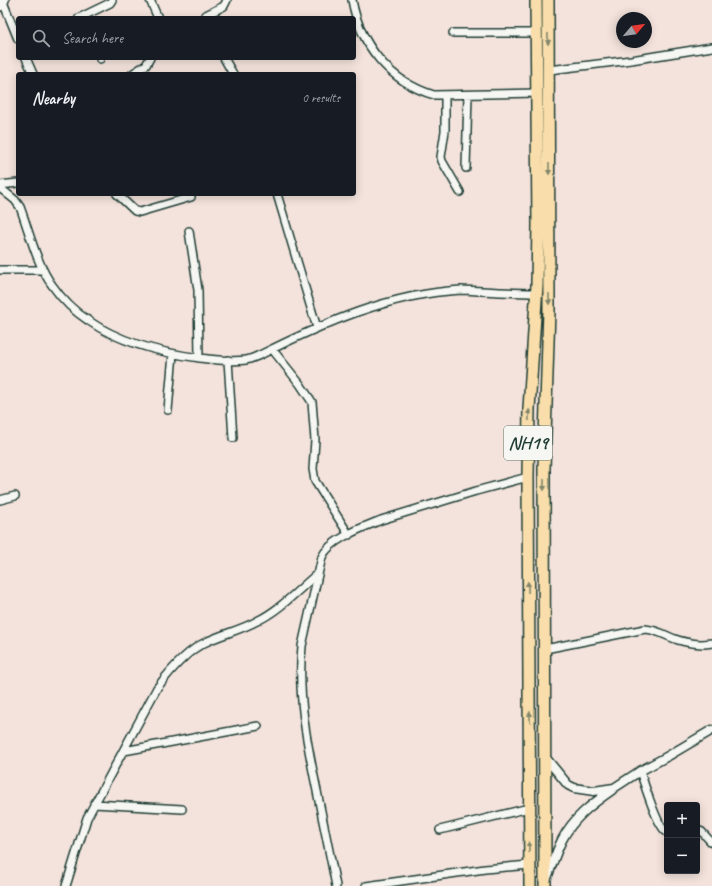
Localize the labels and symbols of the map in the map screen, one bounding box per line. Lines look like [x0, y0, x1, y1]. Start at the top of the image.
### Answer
north arrow [616, 12, 652, 48]
one-way arrow [545, 33, 551, 46]
one-way arrow [546, 163, 552, 176]
one-way arrow [546, 293, 552, 306]
one-way arrow [526, 408, 532, 421]
road number: NH19 [504, 426, 552, 460]
one-way arrow [541, 479, 547, 492]
one-way arrow [525, 580, 531, 593]
one-way arrow [527, 710, 533, 723]
one-way arrow [526, 840, 532, 853]

